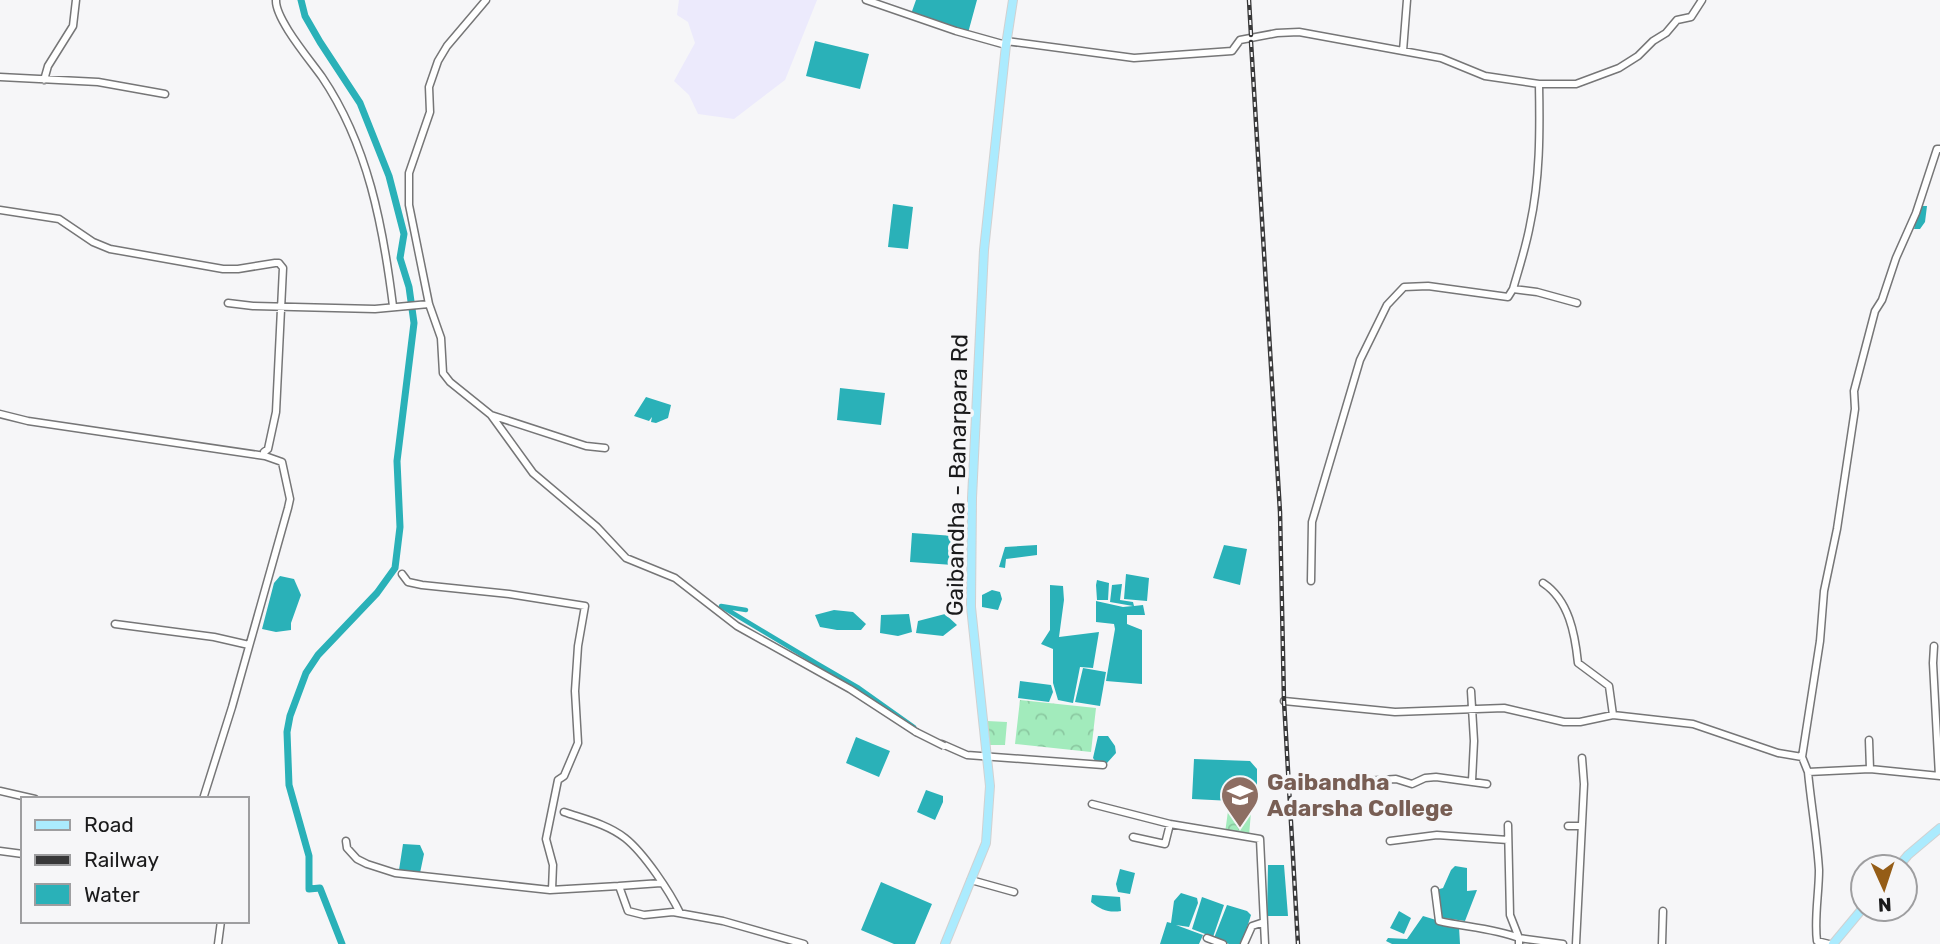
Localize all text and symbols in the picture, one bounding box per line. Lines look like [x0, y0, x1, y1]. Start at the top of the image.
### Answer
street label: Gaibandha - Banarpara Rd [941, 334, 973, 616]
place label: Gaibandha Adarsha College [1267, 768, 1453, 822]
school or university icon: Gaibandha Adarsha College [1219, 774, 1261, 829]
legend [21, 797, 248, 923]
text: Road [84, 812, 134, 837]
text: Railway [84, 847, 159, 872]
north arrow [1849, 853, 1919, 923]
text: Water [84, 882, 140, 907]
text: N [1877, 893, 1892, 916]

